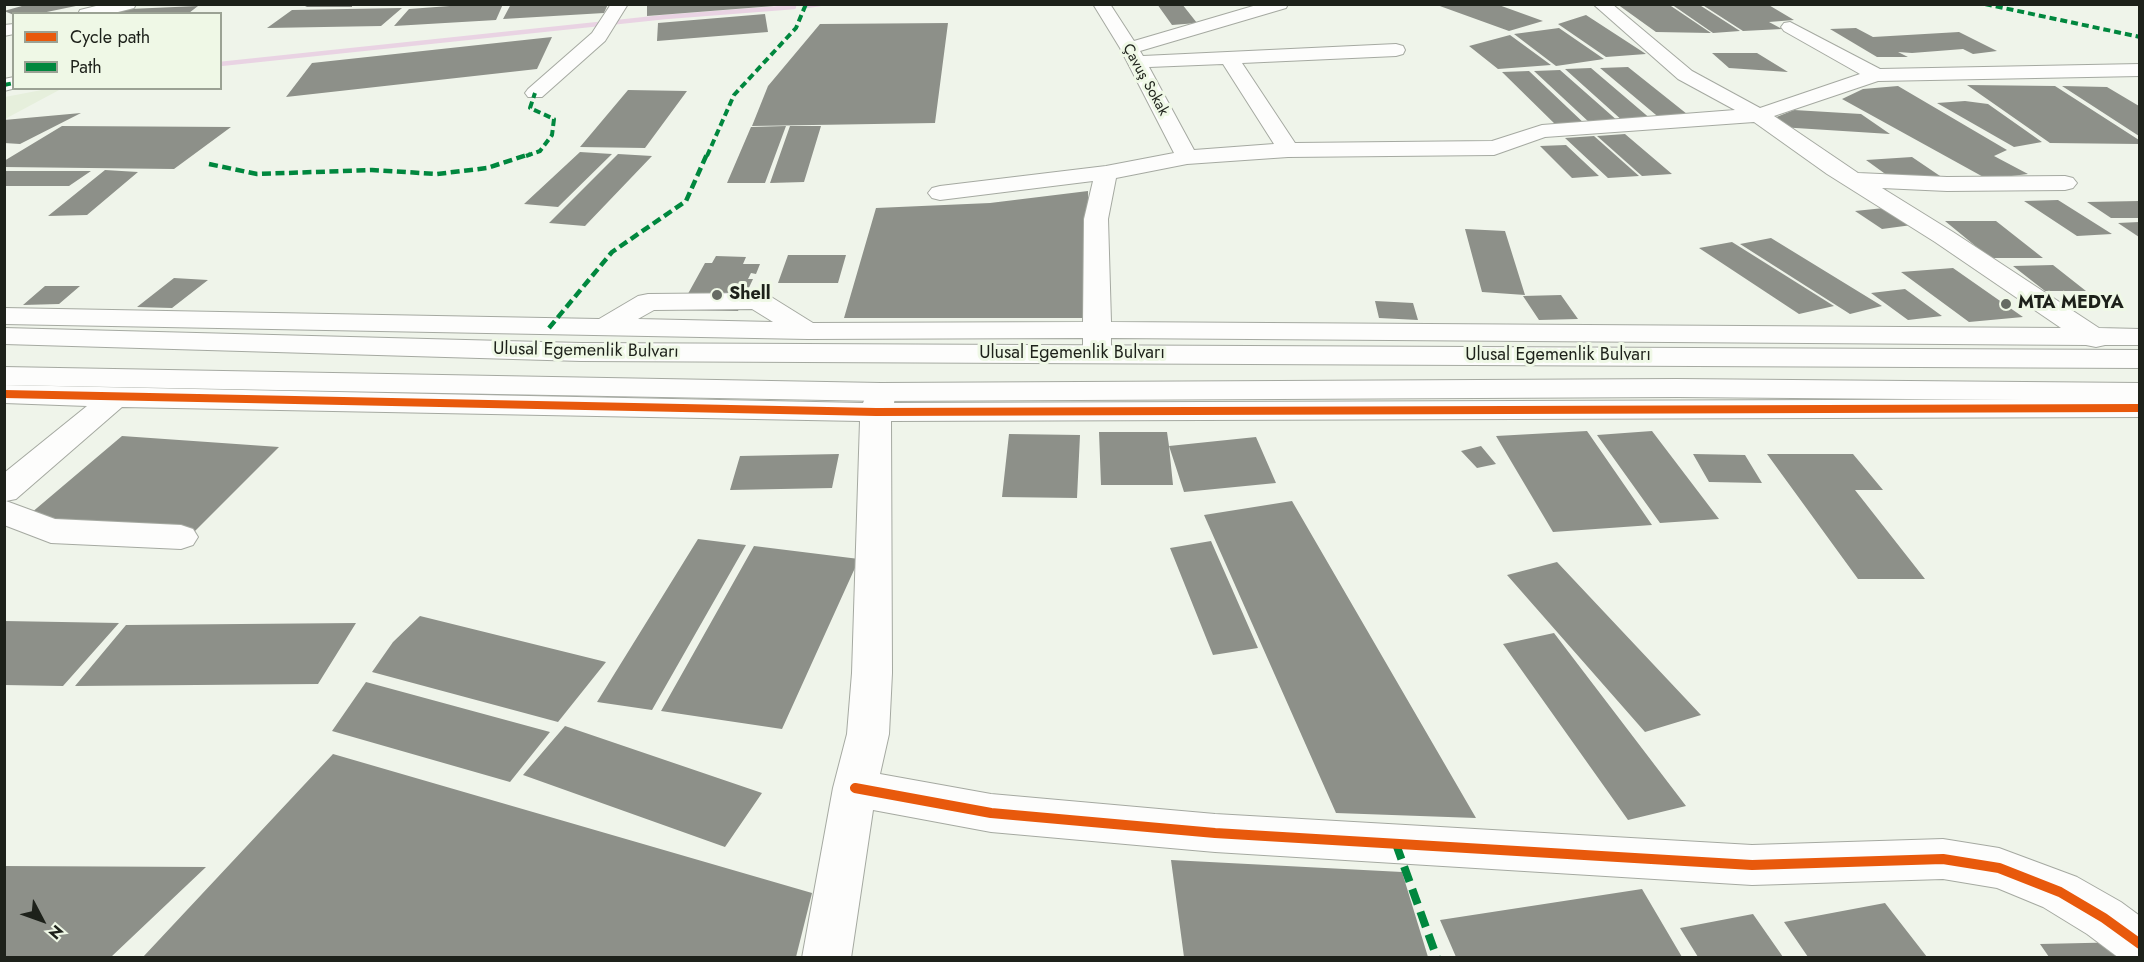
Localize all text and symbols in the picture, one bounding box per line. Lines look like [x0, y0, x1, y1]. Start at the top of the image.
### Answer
legend [12, 12, 222, 90]
text: Cycle path [70, 24, 150, 50]
street label: Çavuş Sokak [1118, 41, 1172, 119]
text: Path [70, 54, 102, 80]
place label: Shell [729, 284, 771, 306]
marker: Shell [710, 288, 724, 302]
place label: MTA MEDYA [2018, 293, 2124, 315]
marker: MTA MEDYA [1999, 297, 2013, 311]
street label: Ulusal Egemenlik Bulvarı [493, 339, 679, 363]
street label: Ulusal Egemenlik Bulvarı [979, 343, 1165, 365]
street label: Ulusal Egemenlik Bulvarı [1465, 345, 1651, 367]
north arrow [12, 890, 72, 950]
text: N [43, 920, 69, 944]

